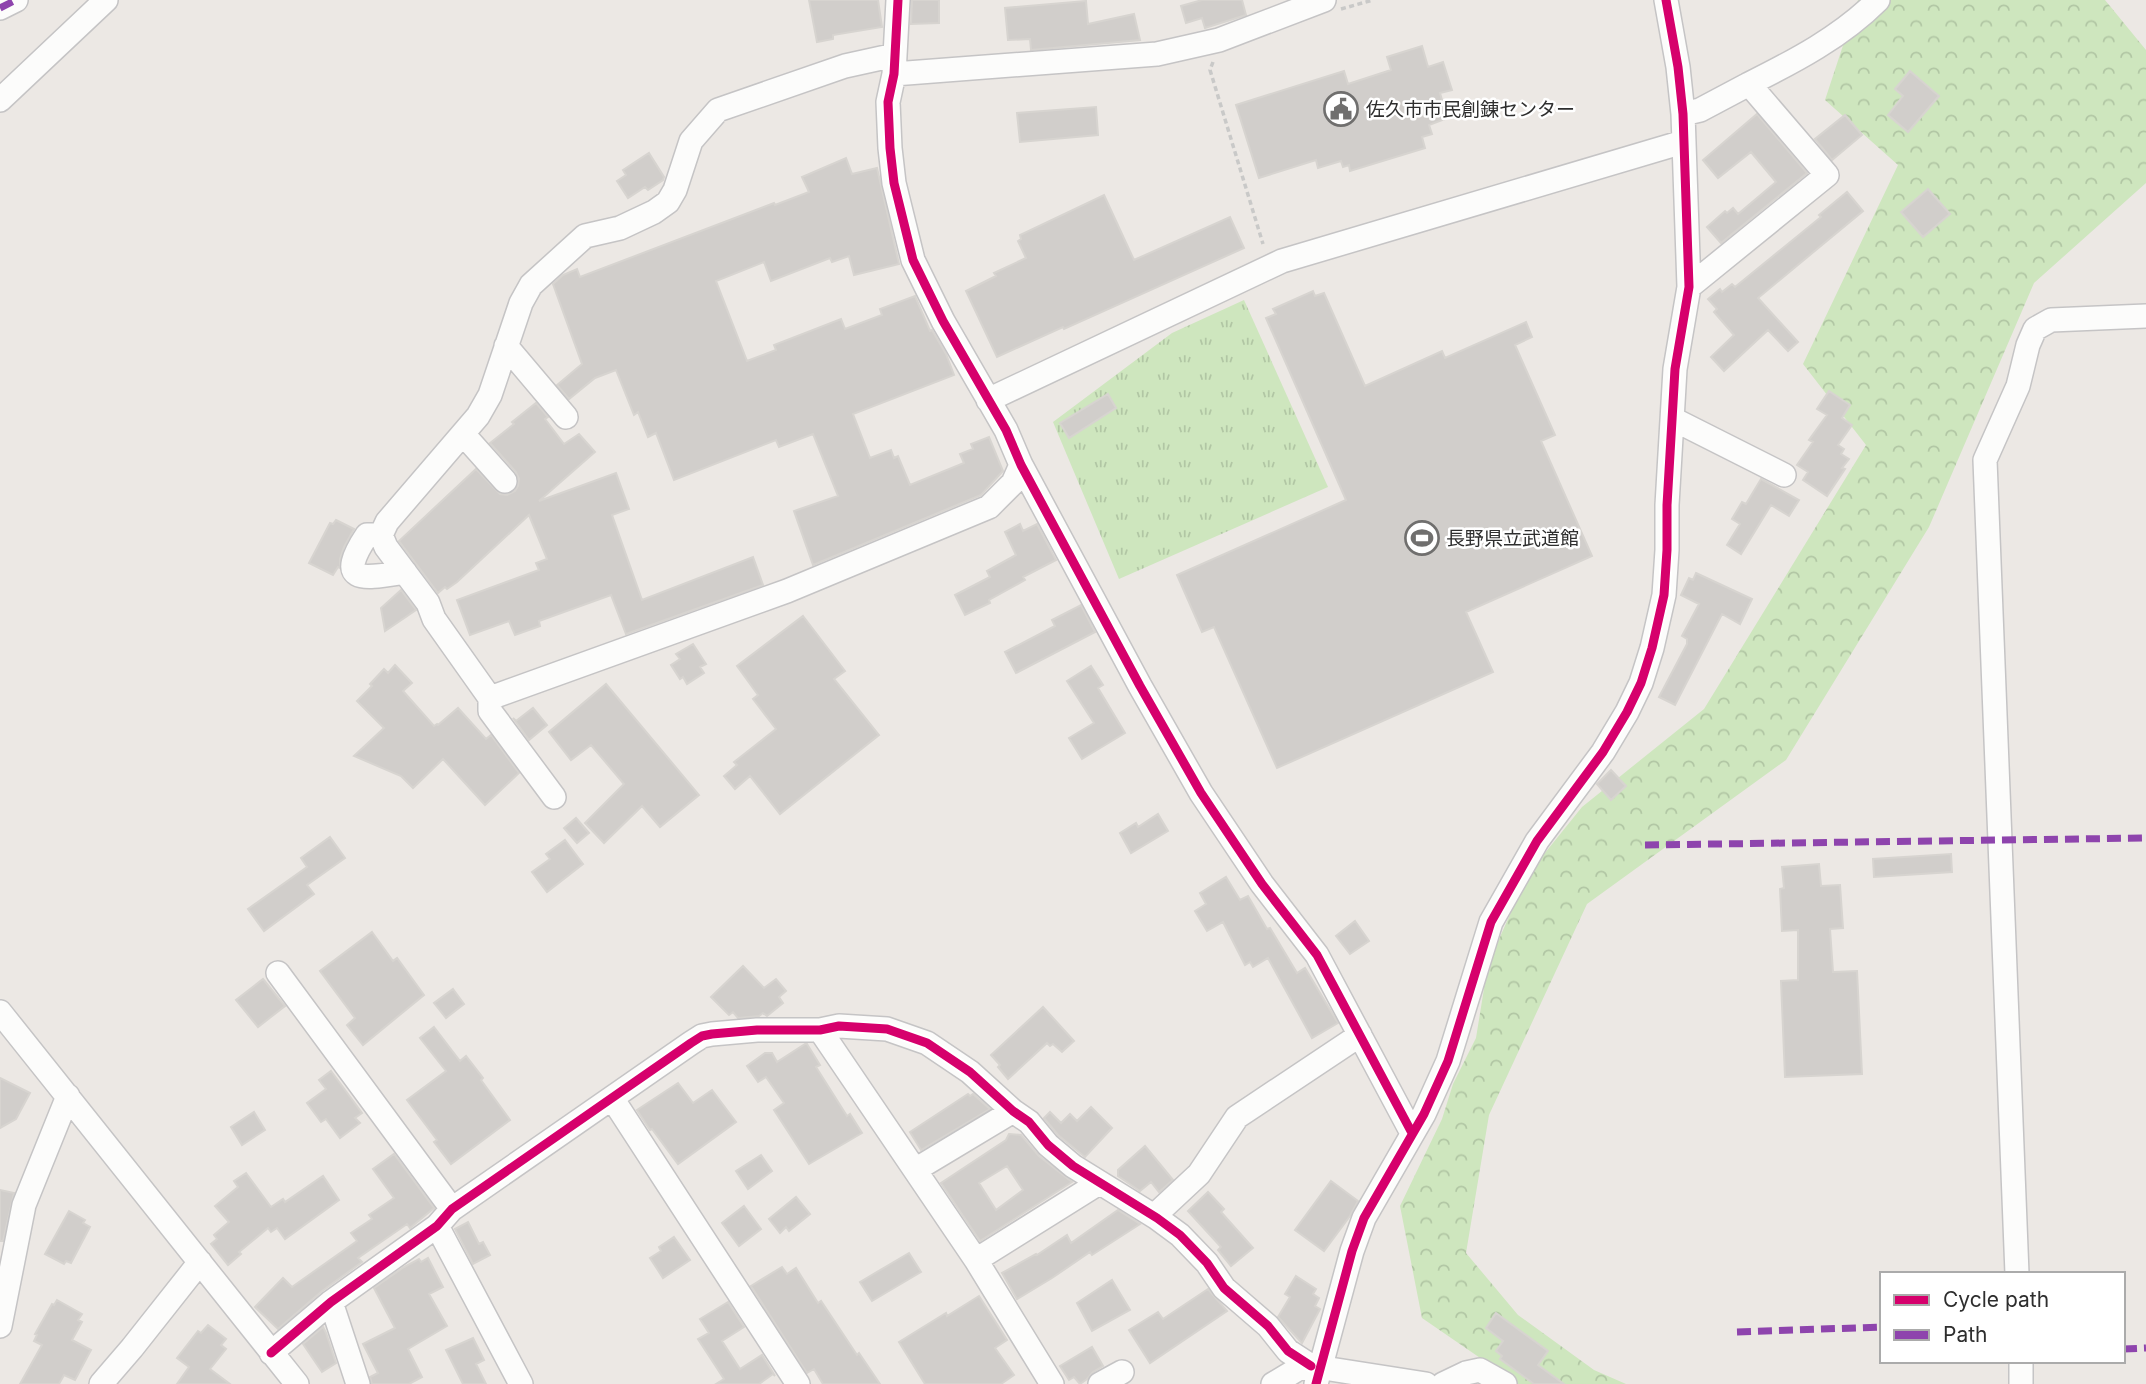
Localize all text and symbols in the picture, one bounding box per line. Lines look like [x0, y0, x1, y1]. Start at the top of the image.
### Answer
public building icon: 佐久市市民創錬センター [1322, 90, 1360, 128]
place label: 佐久市市民創錬センター [1366, 98, 1575, 121]
sports icon: 長野県立武道館 [1403, 519, 1441, 557]
place label: 長野県立武道館 [1446, 527, 1579, 550]
legend [1880, 1272, 2125, 1363]
text: Cycle path [1943, 1287, 2049, 1312]
text: Path [1943, 1322, 1988, 1347]

